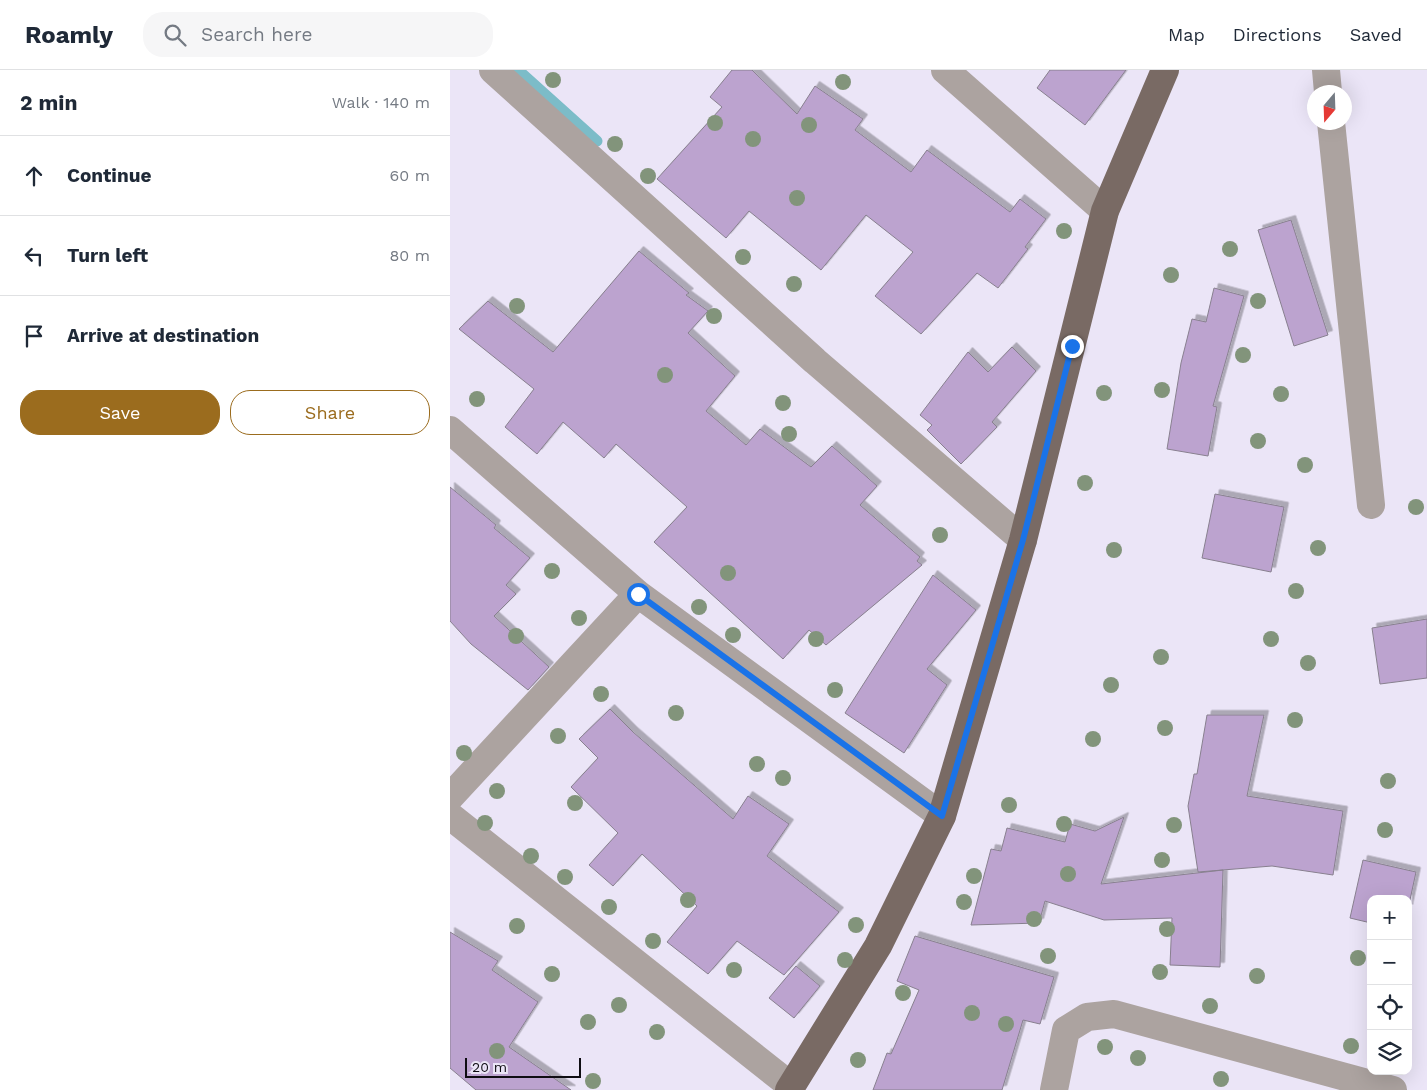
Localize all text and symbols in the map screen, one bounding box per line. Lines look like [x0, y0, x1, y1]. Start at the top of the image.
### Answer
search box [143, 12, 493, 57]
text: Roamly [25, 21, 113, 49]
icon: search [161, 21, 189, 49]
text: Search here [201, 23, 312, 46]
text: Map [1168, 24, 1205, 45]
text: Directions [1233, 24, 1322, 45]
text: Saved [1350, 24, 1402, 45]
north arrow [1307, 85, 1352, 130]
text: 2 min [20, 90, 77, 115]
text: Walk · 140 m [332, 93, 430, 112]
icon: ahead [20, 162, 48, 190]
text: Continue [67, 164, 151, 187]
text: 60 m [390, 166, 430, 185]
icon: left [20, 242, 48, 270]
text: Turn left [67, 244, 148, 267]
text: 80 m [389, 246, 430, 265]
icon: arrive [20, 322, 48, 350]
text: Arrive at destination [67, 324, 259, 347]
route end [1061, 335, 1084, 358]
button: Save [20, 390, 220, 435]
button: Share [230, 390, 430, 435]
route start [627, 583, 650, 606]
map controls [1367, 895, 1412, 1075]
button: + [1367, 895, 1412, 940]
button: − [1367, 940, 1412, 985]
button: locate [1367, 985, 1412, 1030]
button: layers [1367, 1030, 1412, 1075]
scale bar [465, 1055, 581, 1078]
text: 20 m [472, 1059, 507, 1075]

